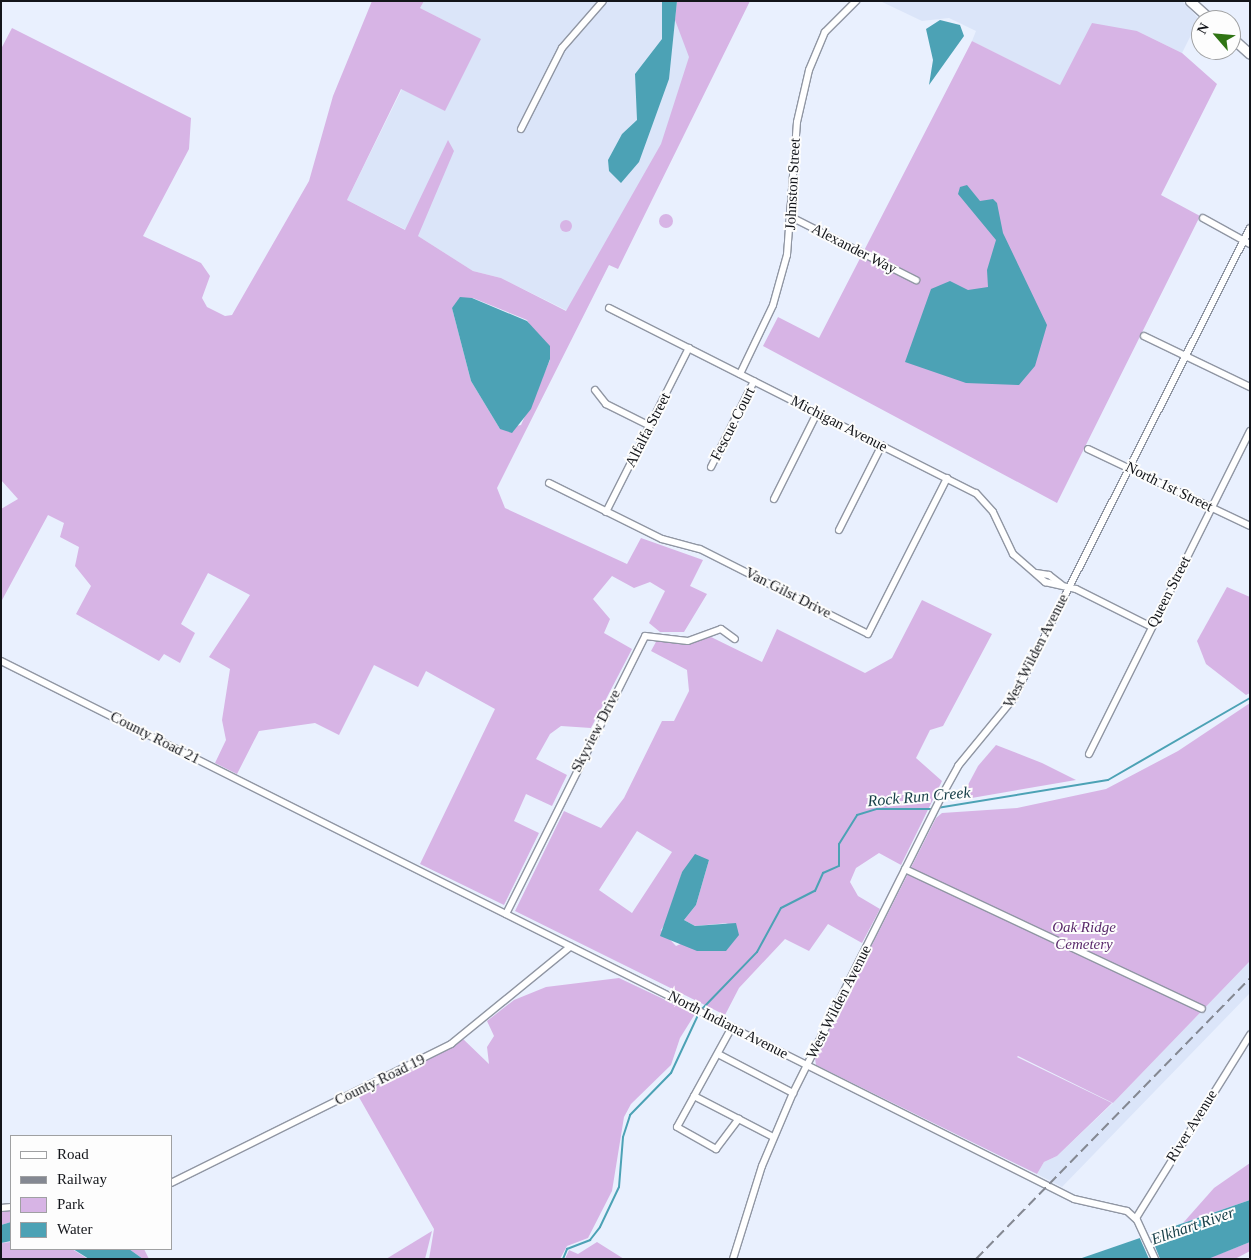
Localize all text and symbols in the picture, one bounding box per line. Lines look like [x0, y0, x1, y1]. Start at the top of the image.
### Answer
north arrow [1191, 10, 1241, 60]
text: N [1194, 21, 1212, 36]
street label: Johnston Street [782, 138, 804, 230]
street label: Alexander Way [808, 220, 900, 278]
street label: Fescue Court [707, 384, 759, 464]
street label: Alfalfa Street [622, 390, 674, 470]
street label: Michigan Avenue [787, 392, 891, 456]
street label: North 1st Street [1122, 458, 1216, 516]
street label: Queen Street [1143, 553, 1195, 631]
street label: Van Gilst Drive [742, 564, 834, 622]
street label: West Wilden Avenue [999, 591, 1073, 711]
street label: Skyview Drive [567, 687, 625, 775]
street label: County Road 21 [107, 708, 203, 768]
water label: Rock Run Creek [867, 783, 971, 811]
park label: Oak Ridge Cemetery [1052, 918, 1116, 953]
street label: West Wilden Avenue [802, 942, 876, 1062]
street label: North Indiana Avenue [665, 987, 791, 1063]
street label: County Road 19 [332, 1050, 428, 1110]
street label: River Avenue [1162, 1086, 1222, 1166]
legend [10, 1135, 172, 1250]
text: Road [57, 1146, 89, 1162]
text: Railway [57, 1171, 107, 1187]
text: Park [57, 1196, 85, 1212]
water label: Elkhart River [1149, 1203, 1237, 1249]
text: Water [57, 1221, 92, 1237]

